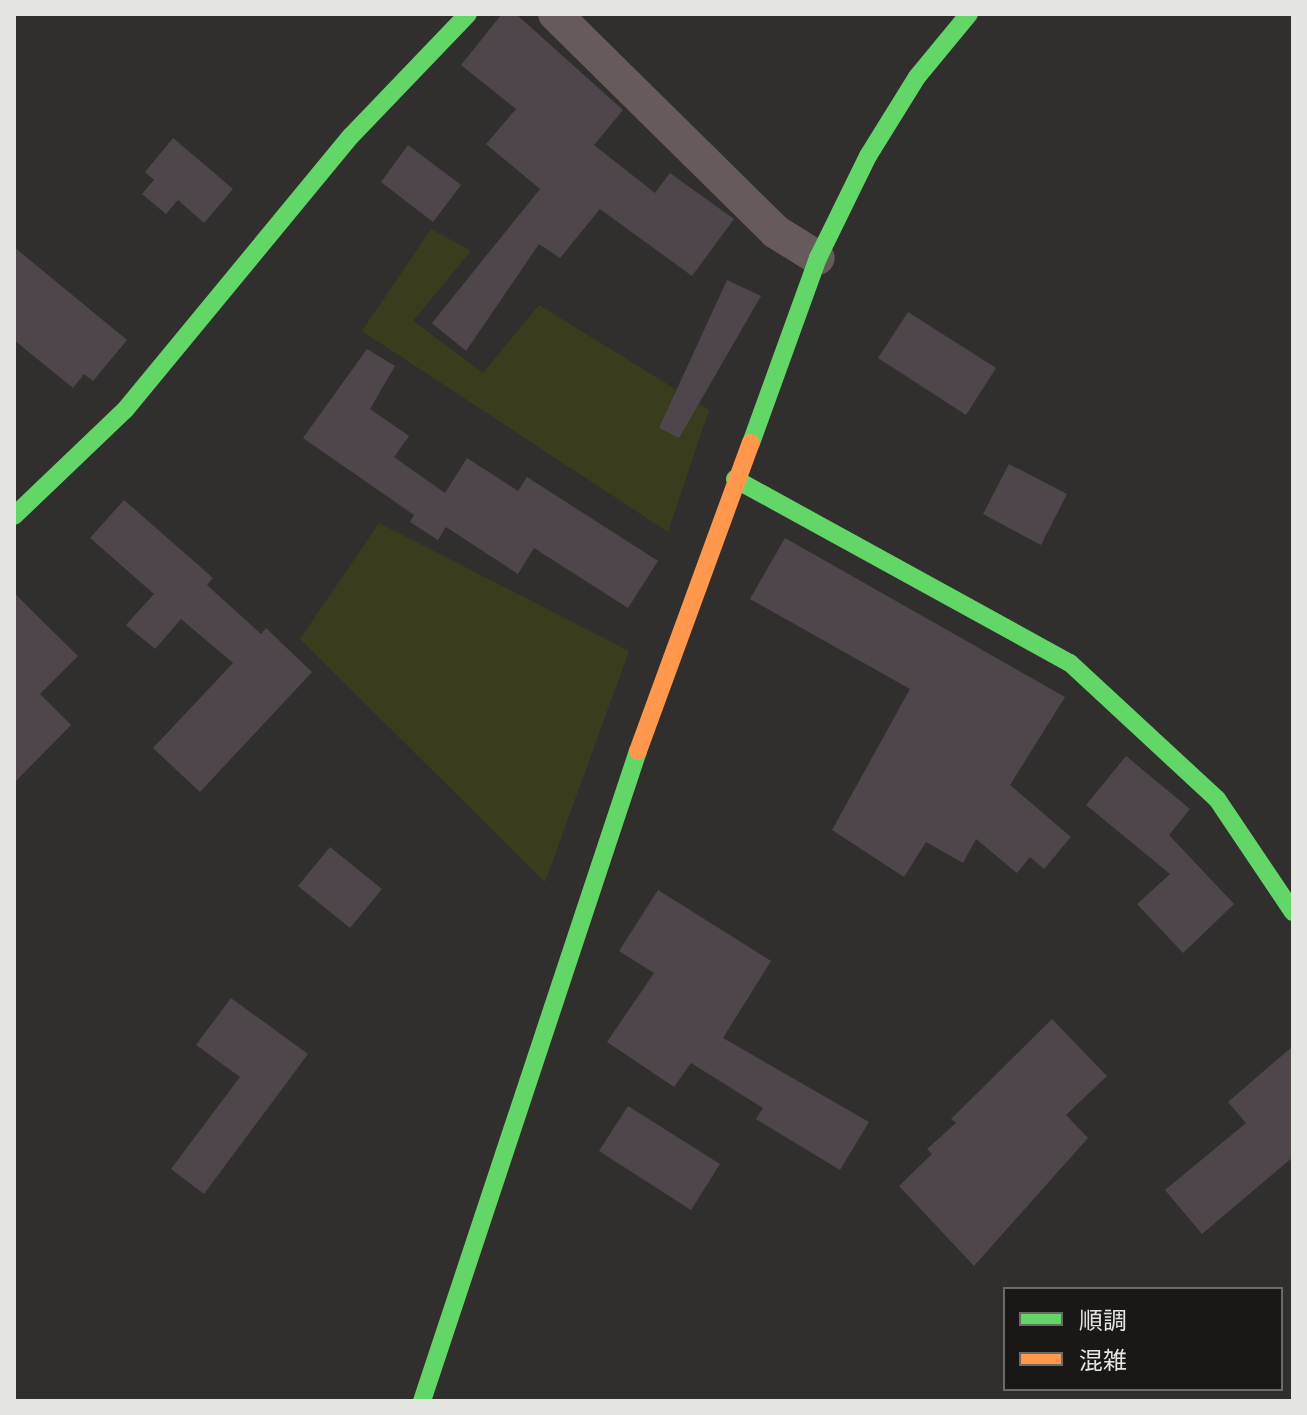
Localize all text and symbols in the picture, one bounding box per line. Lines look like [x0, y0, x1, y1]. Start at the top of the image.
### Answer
legend [1003, 1287, 1283, 1391]
text: 順調 [1079, 1302, 1127, 1338]
text: 混雑 [1079, 1342, 1127, 1378]

